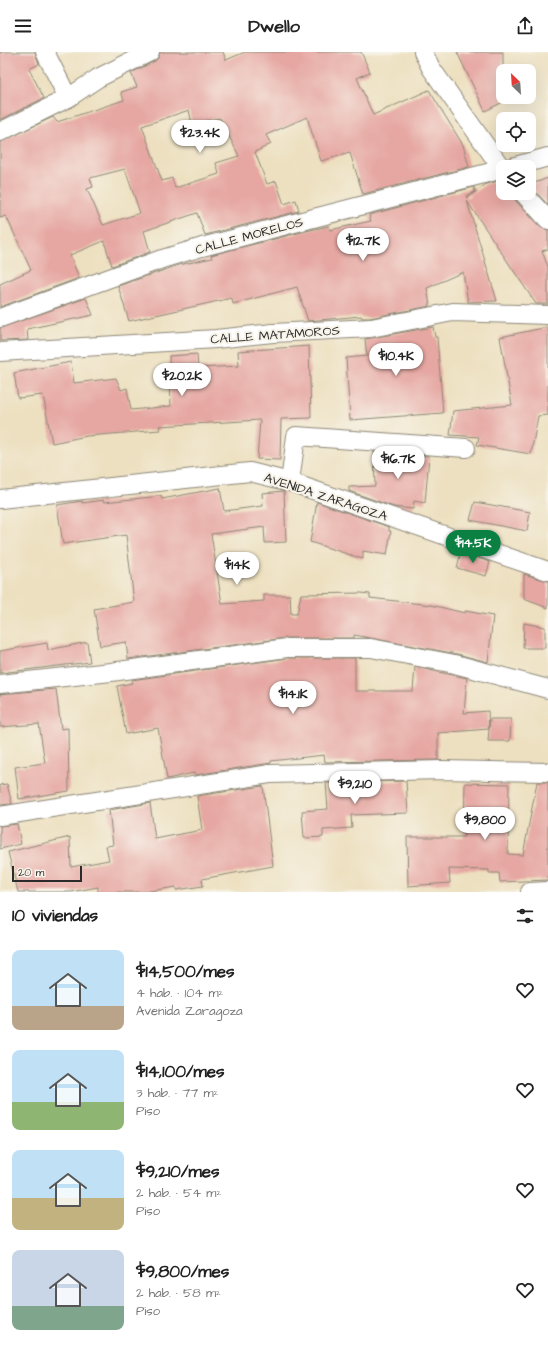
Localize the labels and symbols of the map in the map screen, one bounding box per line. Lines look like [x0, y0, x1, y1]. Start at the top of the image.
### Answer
north arrow [496, 64, 536, 104]
pin: $23.4K [167, 120, 233, 154]
street label: CALLE MORELOS [193, 213, 305, 259]
pin: $12.7K [330, 228, 396, 262]
street label: CALLE MATAMOROS [210, 321, 340, 349]
pin: $10.4K [363, 343, 429, 377]
pin: $20.2K [149, 363, 215, 397]
pin: $16.7K [365, 446, 431, 480]
street label: AVENIDA ZARAGOZA [262, 469, 390, 526]
pin: $14.5K [440, 530, 506, 564]
pin: $14K [213, 552, 261, 586]
pin: $14.1K [260, 681, 326, 715]
pin: $9,210 [322, 771, 388, 805]
pin: $9,800 [452, 807, 518, 841]
scale bar [12, 864, 82, 883]

